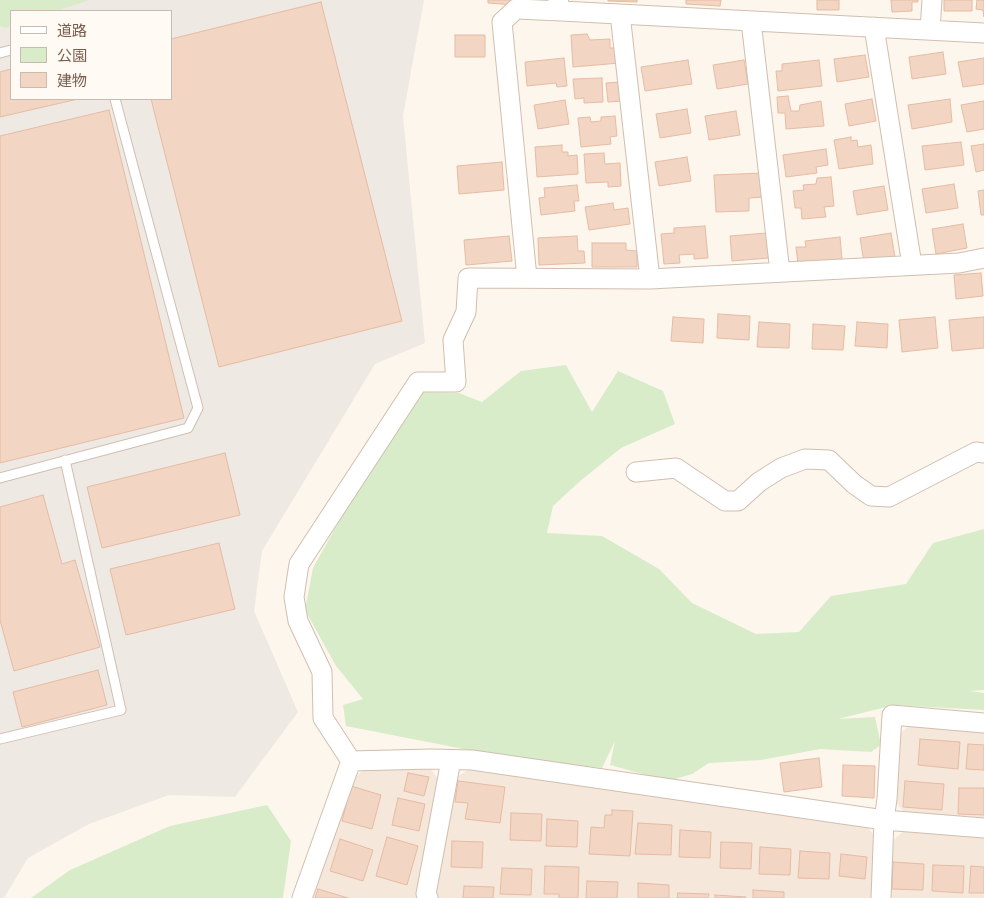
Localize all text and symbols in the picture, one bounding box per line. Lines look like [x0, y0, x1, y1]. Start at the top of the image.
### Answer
legend [10, 10, 172, 100]
text: 道路 [57, 21, 87, 39]
text: 公園 [57, 46, 87, 64]
text: 建物 [57, 71, 87, 89]

